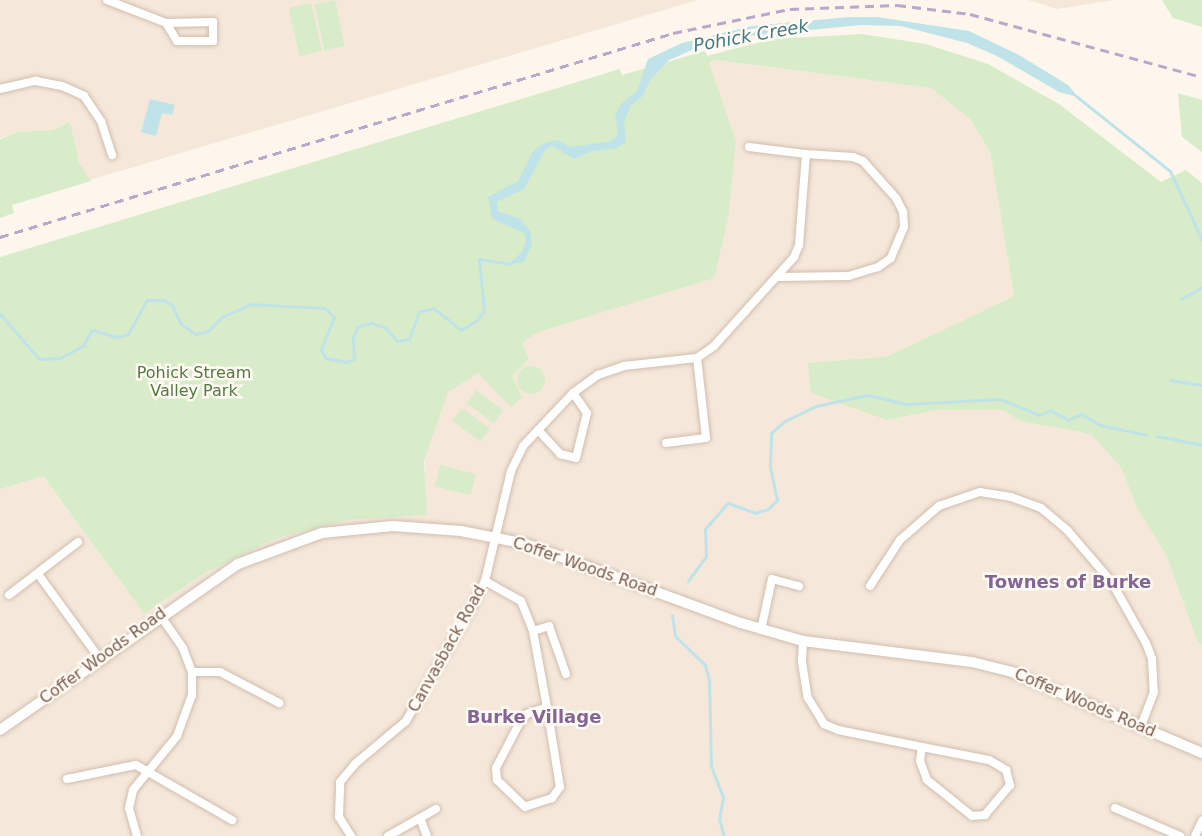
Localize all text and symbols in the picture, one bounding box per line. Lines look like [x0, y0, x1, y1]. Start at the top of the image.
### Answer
water label: Pohick Creek [692, 15, 810, 57]
park label: Pohick Stream Valley Park [137, 363, 251, 401]
street label: Coffer Woods Road [510, 533, 660, 601]
district label: Townes of Burke [985, 571, 1151, 593]
street label: Canvasback Road [404, 582, 490, 716]
street label: Coffer Woods Road [36, 604, 170, 708]
street label: Coffer Woods Road [1011, 665, 1159, 741]
district label: Burke Village [467, 706, 601, 728]

